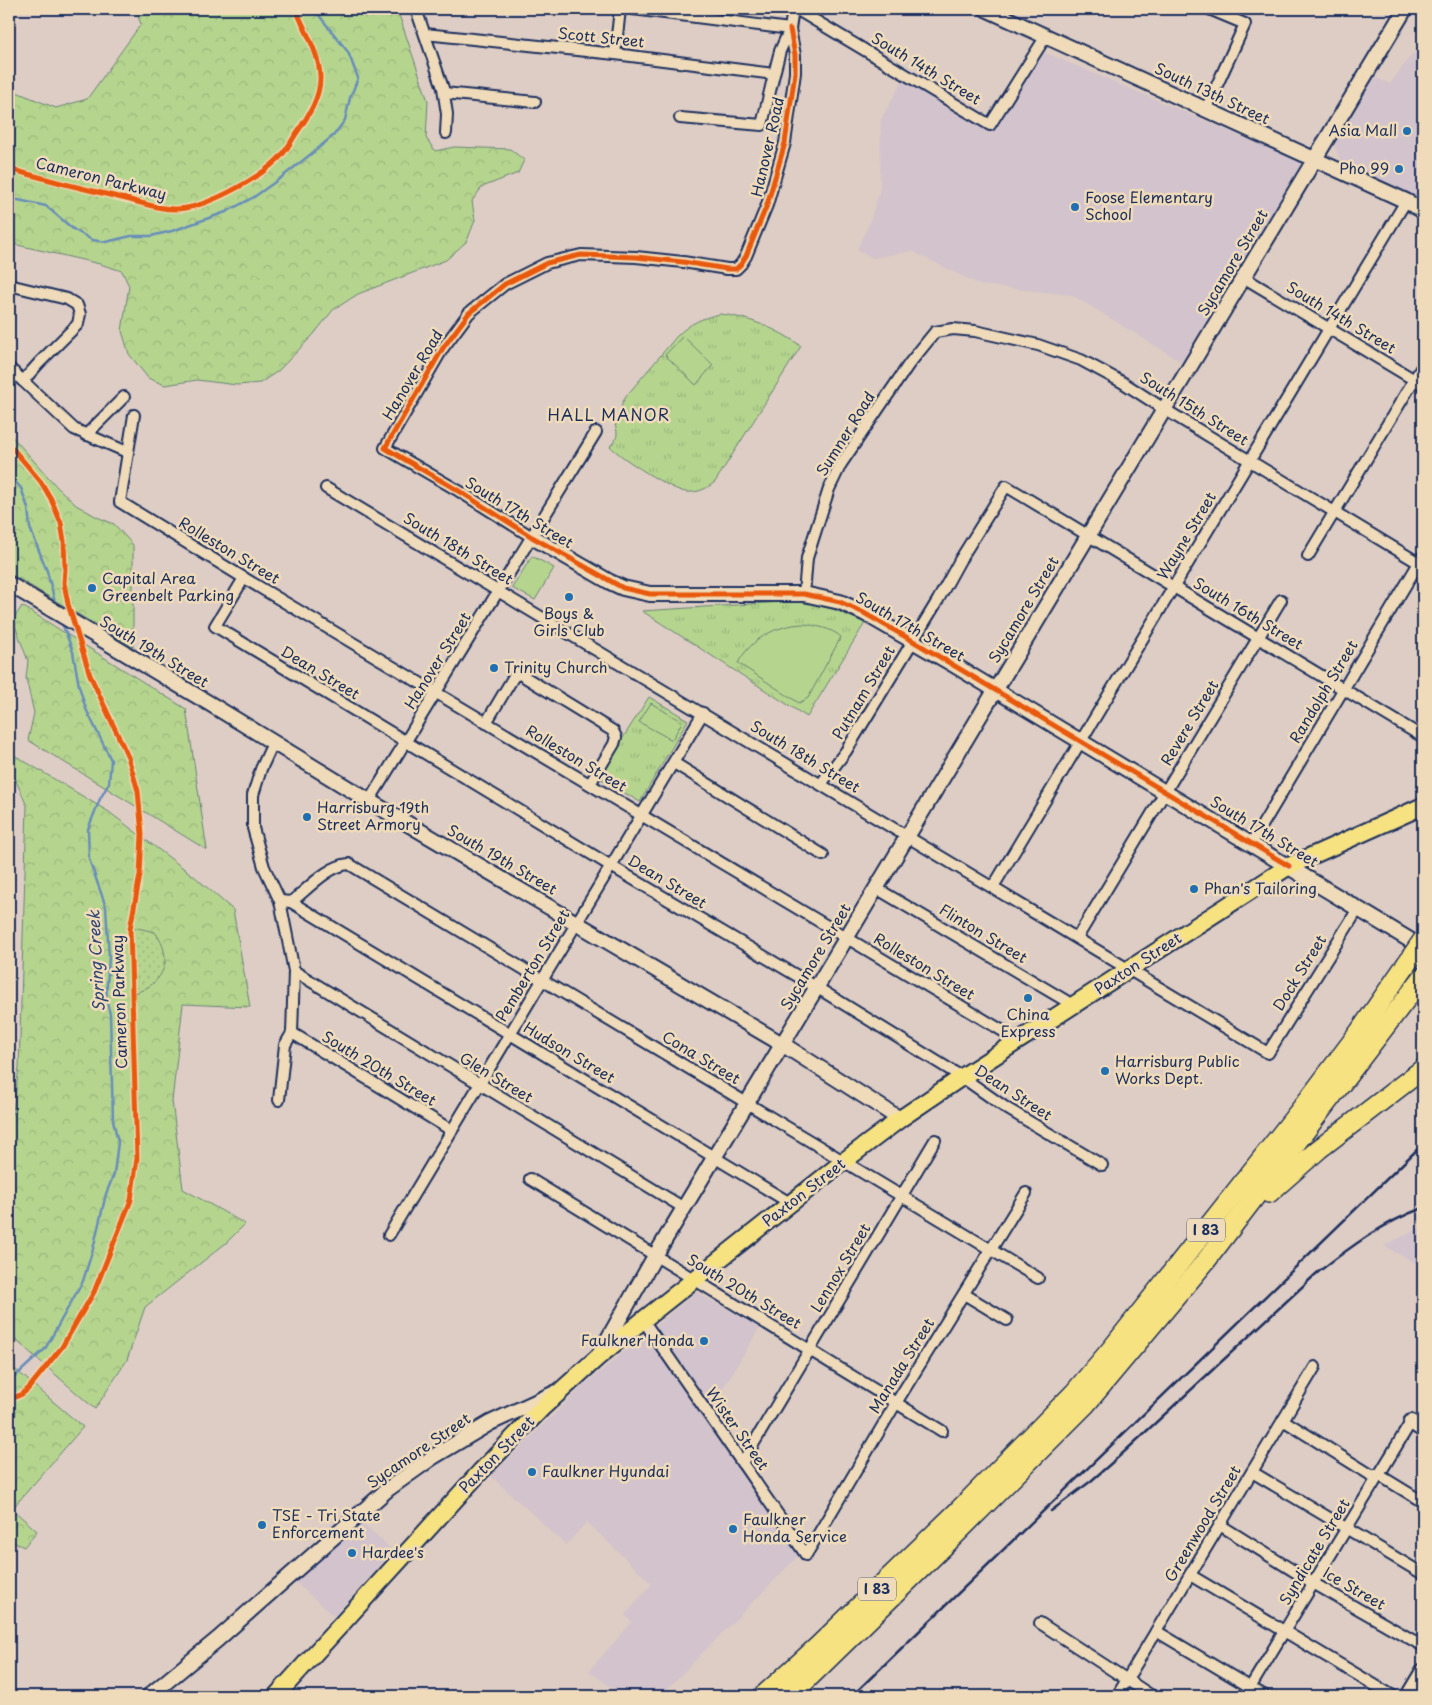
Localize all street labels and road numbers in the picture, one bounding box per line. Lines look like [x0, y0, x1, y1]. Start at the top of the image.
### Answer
street label: Scott Street [557, 21, 646, 52]
street label: South 14th Street [868, 26, 986, 110]
street label: South 13th Street [1151, 56, 1274, 129]
street label: Hanover Road [744, 94, 789, 199]
street label: Cameron Parkway [34, 150, 169, 205]
street label: Sycamore Street [1191, 205, 1273, 320]
street label: South 14th Street [1283, 275, 1401, 359]
street label: Hanover Road [376, 325, 448, 424]
street label: South 15th Street [1136, 365, 1254, 450]
street label: Sumner Road [810, 386, 880, 480]
street label: South 17th Street [461, 470, 578, 553]
street label: Wayne Street [1150, 487, 1221, 584]
street label: South 18th Street [400, 506, 518, 590]
street label: Rolleston Street [175, 510, 285, 589]
street label: Sycamore Street [982, 552, 1064, 667]
street label: South 16th Street [1189, 571, 1308, 655]
street label: South 17th Street [852, 585, 970, 666]
street label: Hanover Street [398, 607, 476, 713]
street label: South 19th Street [96, 609, 214, 692]
street label: Randolph Street [1283, 635, 1363, 747]
street label: Dean Street [277, 639, 365, 704]
street label: Putnam Street [826, 641, 900, 744]
street label: Revere Street [1154, 675, 1223, 769]
street label: South 18th Street [747, 714, 865, 798]
street label: Rolleston Street [522, 718, 632, 797]
street label: South 17th Street [1206, 789, 1323, 872]
street label: South 19th Street [444, 818, 562, 900]
street label: Dean Street [624, 848, 712, 913]
street label: Flinton Street [935, 897, 1032, 968]
street label: Sycamore Street [774, 899, 856, 1014]
street label: Pemberton Street [489, 905, 574, 1026]
street label: Rolleston Street [870, 926, 980, 1005]
street label: Paxton Street [1089, 926, 1186, 1000]
street label: Dock Street [1266, 930, 1331, 1015]
street label: Cameron Parkway [105, 935, 132, 1069]
street label: Hudson Street [520, 1015, 620, 1088]
street label: South 20th Street [318, 1024, 441, 1111]
street label: Cona Street [658, 1024, 745, 1089]
street label: Glen Street [456, 1046, 538, 1108]
street label: Dean Street [970, 1058, 1057, 1126]
street label: Paxton Street [756, 1152, 850, 1232]
street label: Lennox Street [804, 1218, 875, 1316]
road number: I 83 [1187, 1218, 1225, 1242]
street label: South 20th Street [683, 1247, 806, 1334]
street label: Manada Street [862, 1313, 939, 1417]
street label: Wister Street [701, 1382, 775, 1474]
street label: Sycamore Street [362, 1406, 475, 1493]
street label: Paxton Street [453, 1410, 539, 1498]
street label: Greenwood Street [1158, 1461, 1246, 1586]
street label: Syndicate Street [1273, 1494, 1355, 1609]
street label: Ice Street [1319, 1561, 1390, 1615]
road number: I 83 [858, 1578, 896, 1600]

